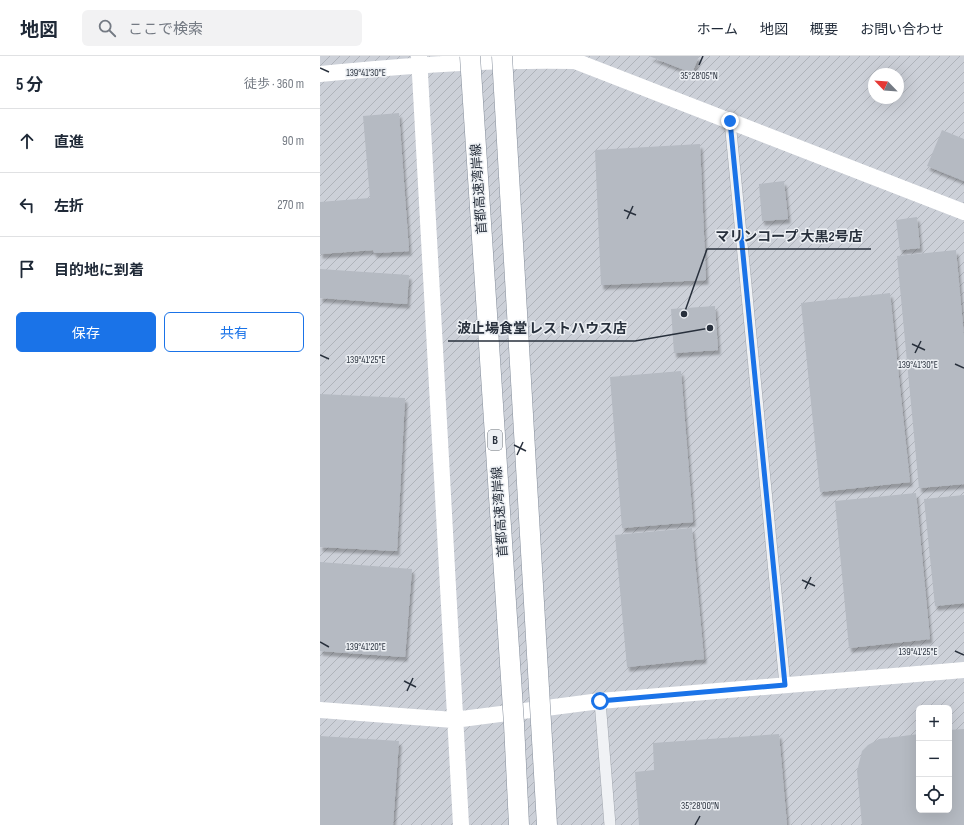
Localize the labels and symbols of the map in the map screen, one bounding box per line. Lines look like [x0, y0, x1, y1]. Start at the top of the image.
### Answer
text: 139°41'30"E [346, 67, 386, 79]
north arrow [868, 68, 904, 104]
text: 35°28'05"N [680, 70, 718, 82]
route end [721, 112, 739, 130]
street label: 首都高速湾岸線 [468, 143, 490, 235]
callout: マリンコープ 大黒2号店 [707, 223, 871, 249]
text: マリンコープ 大黒2号店 [715, 228, 863, 245]
callout: 波止場食堂 レストハウス店 [448, 315, 635, 341]
text: 波止場食堂 レストハウス店 [457, 320, 627, 337]
text: 139°41'25"E [346, 354, 386, 366]
text: 139°41'30"E [898, 359, 938, 371]
road number: B [488, 430, 502, 450]
street label: 首都高速湾岸線 [489, 466, 511, 558]
text: 139°41'20"E [346, 641, 386, 653]
text: 139°41'25"E [898, 646, 938, 658]
route start [591, 692, 609, 710]
text: 35°28'00"N [681, 800, 719, 812]

